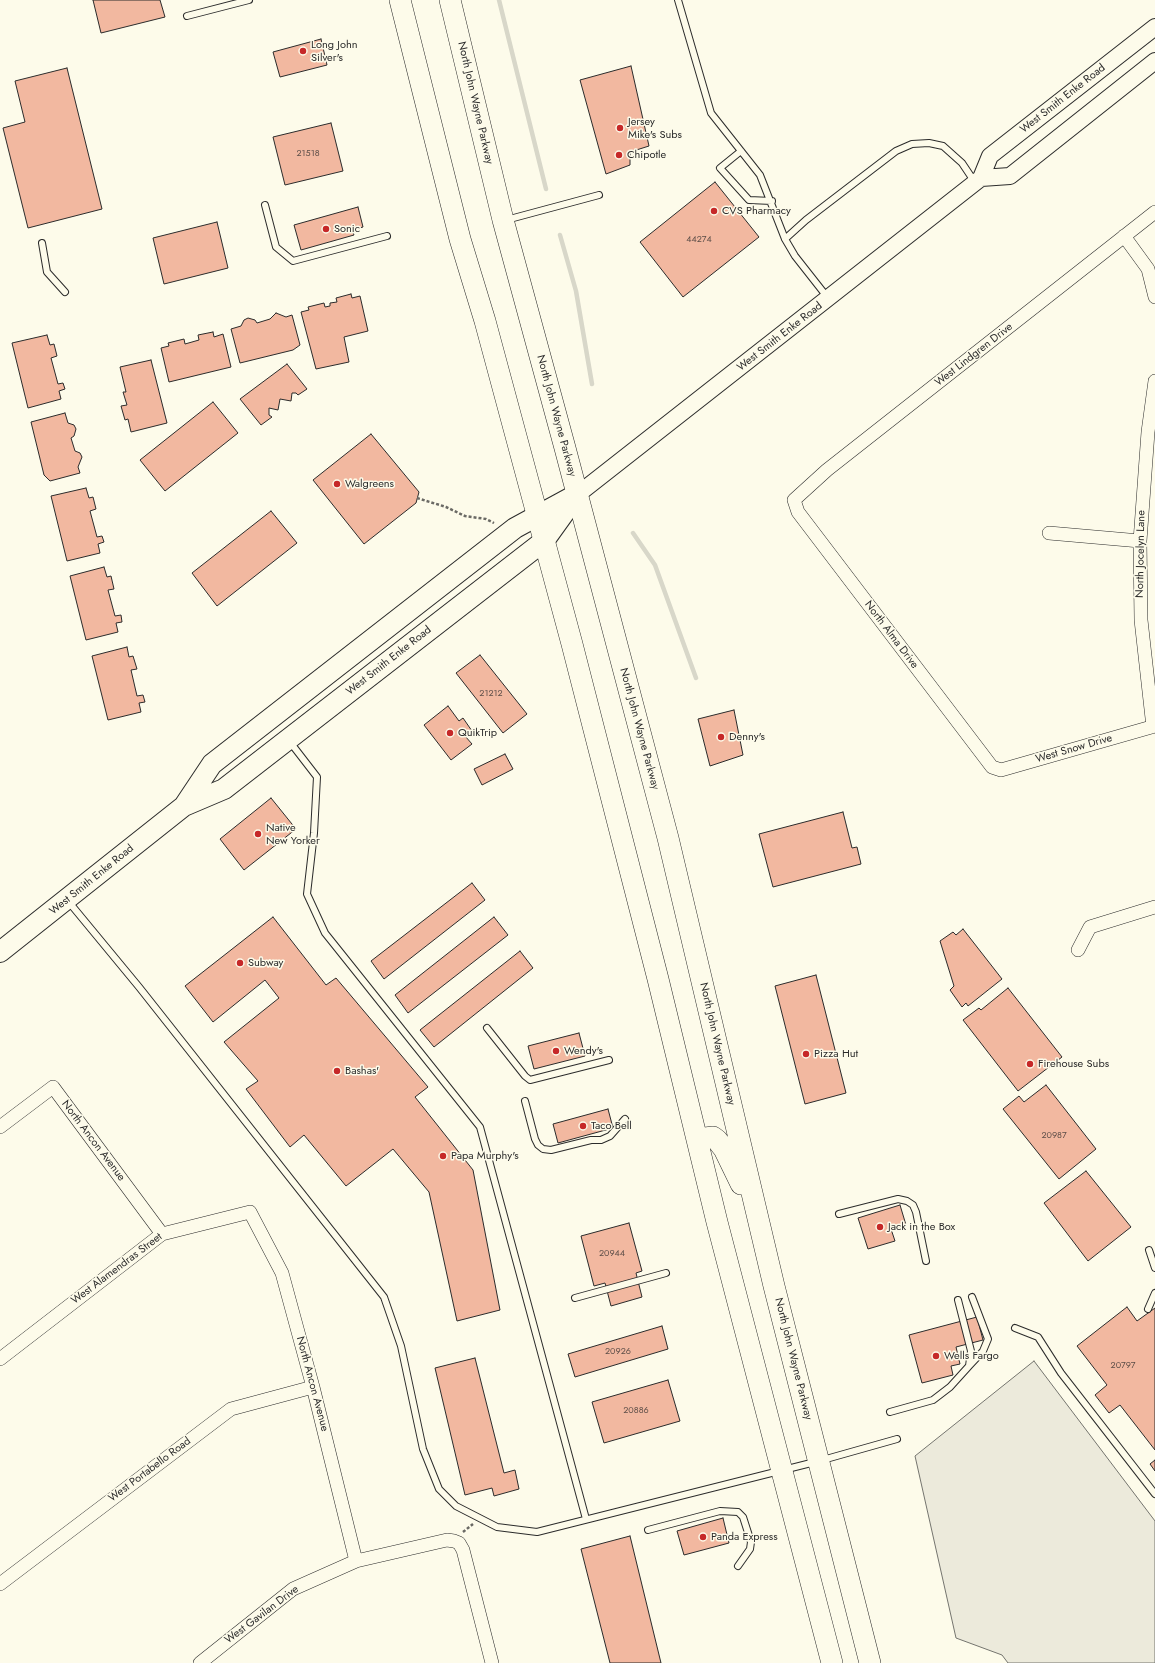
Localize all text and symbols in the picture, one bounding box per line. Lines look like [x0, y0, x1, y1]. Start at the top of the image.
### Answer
place label: Long John Silver's [311, 38, 357, 64]
street label: North John Wayne Parkway [454, 40, 496, 166]
marker: Long John Silver's [298, 46, 308, 56]
street label: West Smith Enke Road [1018, 62, 1108, 136]
place label: Jersey Mike's Subs [628, 115, 682, 141]
marker: Jersey Mike's Subs [615, 123, 625, 133]
place label: Chipotle [627, 148, 666, 162]
house number: 21518 [296, 149, 320, 159]
marker: Chipotle [614, 150, 624, 160]
place label: CVS Pharmacy [722, 204, 791, 218]
marker: CVS Pharmacy [709, 206, 719, 216]
place label: Sonic [334, 222, 360, 236]
marker: Sonic [321, 224, 331, 234]
house number: 44274 [686, 235, 712, 245]
street label: West Smith Enke Road [735, 300, 825, 374]
street label: West Lindgren Drive [933, 321, 1015, 389]
street label: North John Wayne Parkway [533, 354, 579, 478]
place label: Walgreens [345, 477, 394, 491]
marker: Walgreens [332, 479, 342, 489]
street label: North Jocelyn Lane [1134, 510, 1148, 598]
street label: North Alma Drive [861, 599, 921, 671]
street label: West Smith Enke Road [344, 624, 434, 698]
street label: North John Wayne Parkway [616, 667, 662, 791]
house number: 21212 [479, 689, 503, 699]
place label: QuikTrip [458, 726, 497, 740]
marker: QuikTrip [445, 728, 455, 738]
place label: Denny's [729, 730, 765, 744]
marker: Denny's [716, 732, 726, 742]
street label: West Snow Drive [1034, 732, 1114, 766]
place label: Native New Yorker [266, 821, 320, 847]
marker: Native New Yorker [253, 829, 263, 839]
street label: West Smith Enke Road [47, 842, 137, 918]
place label: Subway [248, 956, 283, 970]
marker: Subway [235, 958, 245, 968]
street label: North John Wayne Parkway [696, 981, 738, 1107]
place label: Wendy's [564, 1044, 603, 1058]
marker: Wendy's [551, 1046, 561, 1056]
place label: Pizza Hut [814, 1047, 858, 1061]
marker: Pizza Hut [801, 1049, 811, 1059]
place label: Firehouse Subs [1038, 1057, 1109, 1071]
marker: Firehouse Subs [1025, 1059, 1035, 1069]
place label: Bashas' [345, 1064, 379, 1078]
marker: Bashas' [332, 1066, 342, 1076]
street label: North Ancon Avenue [58, 1098, 128, 1184]
place label: Taco Bell [591, 1119, 632, 1133]
marker: Taco Bell [578, 1121, 588, 1131]
house number: 20987 [1041, 1131, 1067, 1141]
place label: Papa Murphy's [451, 1149, 519, 1163]
marker: Papa Murphy's [438, 1151, 448, 1161]
place label: Jack in the Box [888, 1220, 955, 1234]
marker: Jack in the Box [875, 1222, 885, 1232]
street label: West Alamendras Street [69, 1230, 165, 1308]
house number: 20944 [599, 1249, 625, 1259]
street label: North John Wayne Parkway [771, 1297, 815, 1421]
street label: North Ancon Avenue [293, 1335, 331, 1433]
house number: 20926 [605, 1347, 631, 1357]
place label: Wells Fargo [944, 1349, 999, 1363]
marker: Wells Fargo [931, 1351, 941, 1361]
house number: 20797 [1111, 1361, 1135, 1371]
house number: 20886 [623, 1406, 649, 1416]
street label: West Portabello Road [106, 1435, 194, 1505]
place label: Panda Express [711, 1530, 778, 1544]
marker: Panda Express [698, 1532, 708, 1542]
street label: West Gavilan Drive [223, 1583, 301, 1647]

